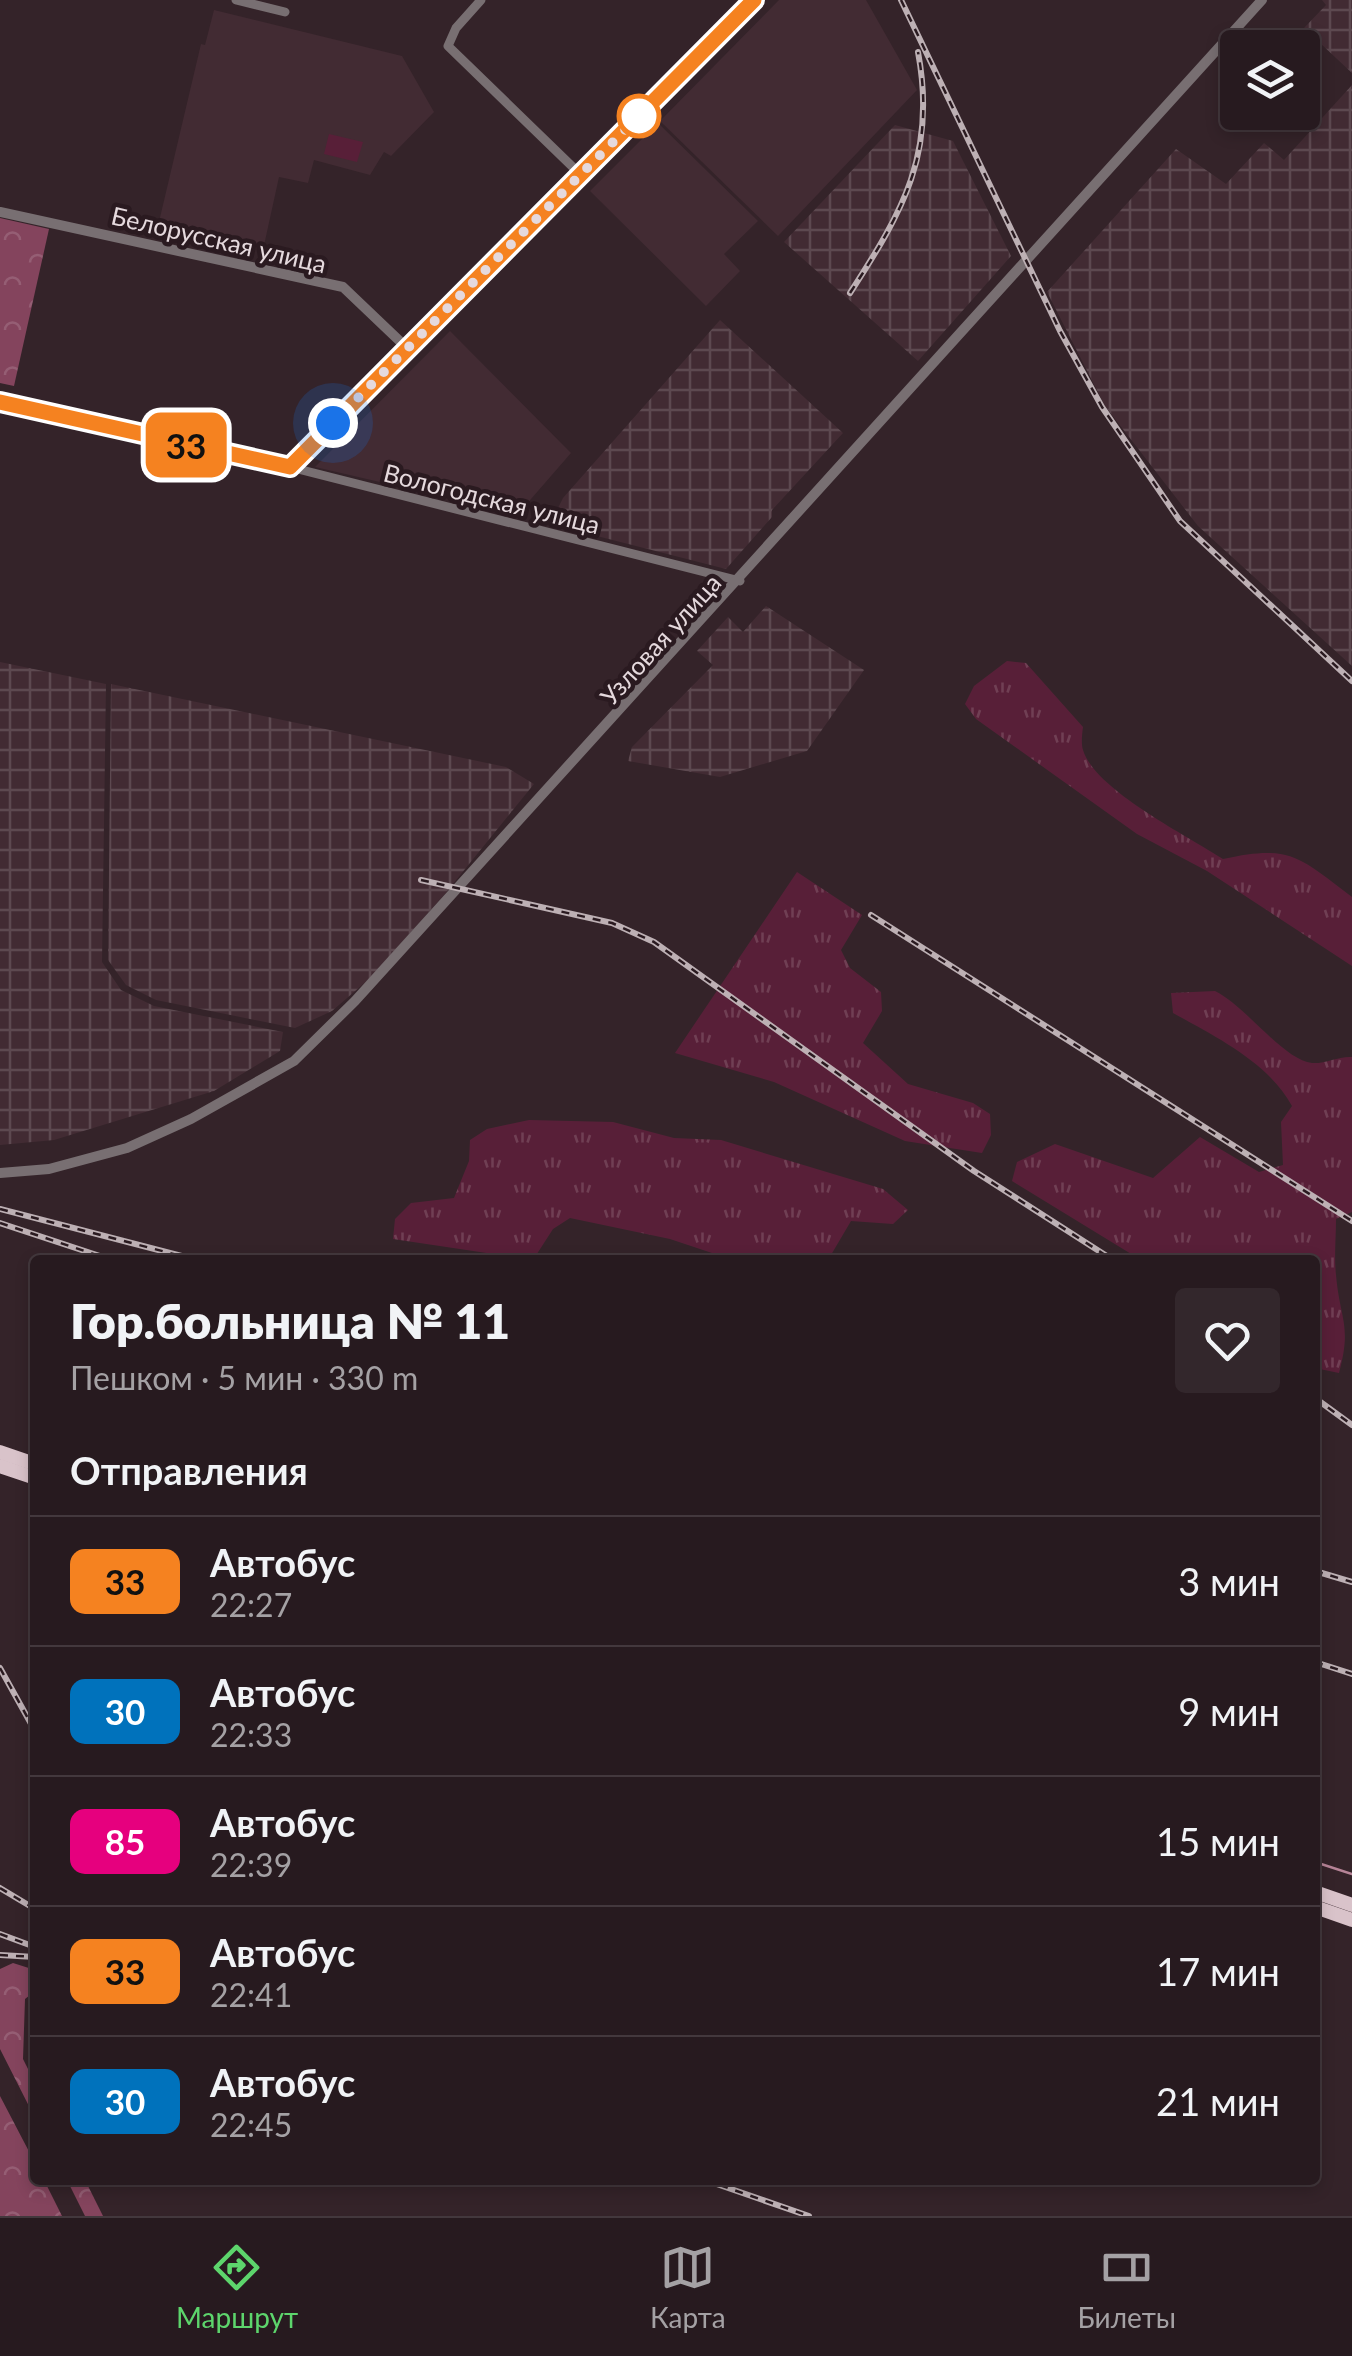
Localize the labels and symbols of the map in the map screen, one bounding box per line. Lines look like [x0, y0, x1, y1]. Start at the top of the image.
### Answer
unlabelled marker [618, 95, 660, 137]
street label: Белорусская улица [109, 200, 329, 278]
your location [308, 398, 358, 448]
line badge: 33 [141, 412, 231, 478]
street label: Вологодская улица [381, 457, 603, 539]
street label: Узловая улица [593, 567, 727, 711]

